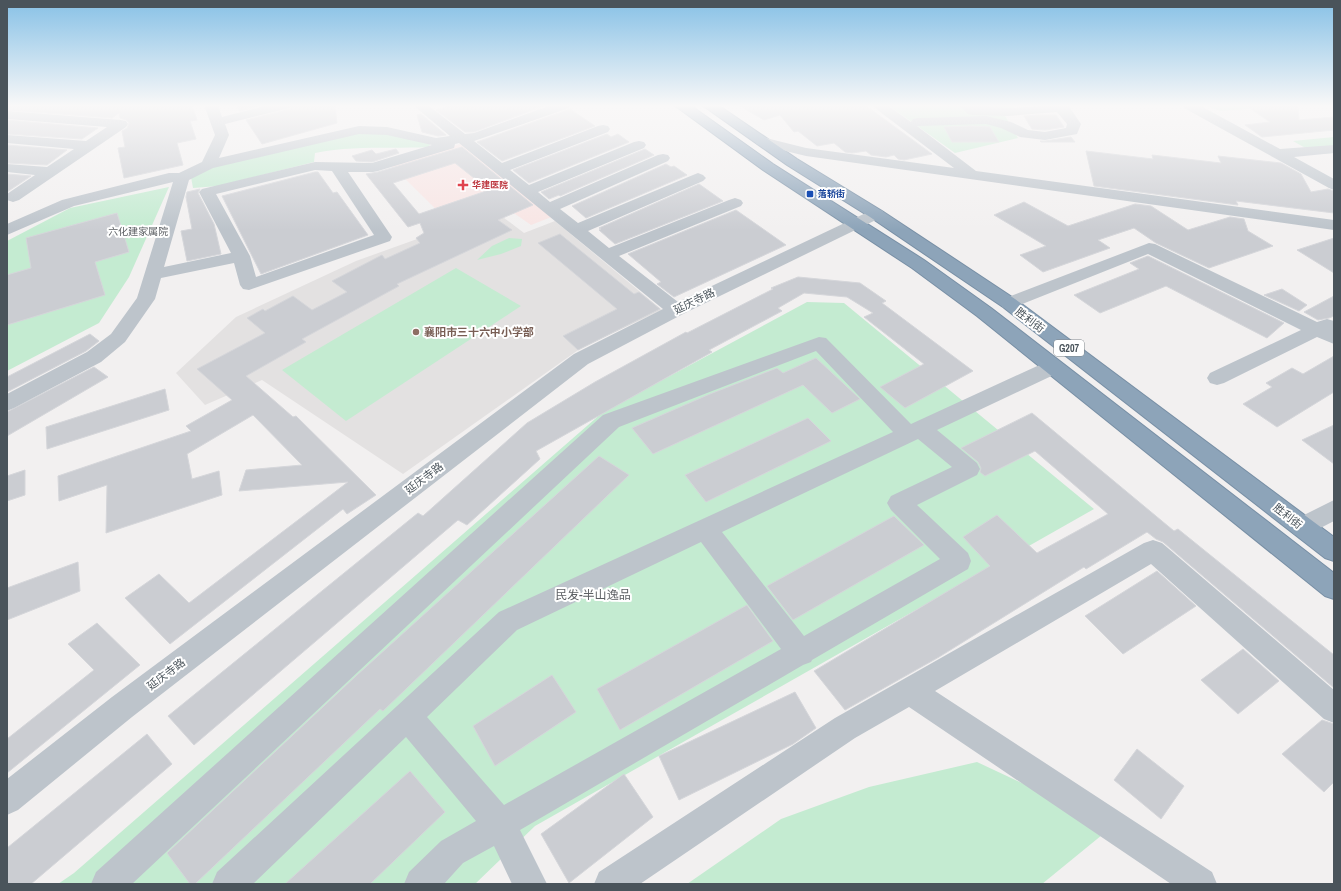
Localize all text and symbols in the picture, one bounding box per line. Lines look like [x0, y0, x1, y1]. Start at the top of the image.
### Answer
marker: 华建医院 [457, 179, 469, 191]
place label: 华建医院 [472, 179, 508, 191]
place label: 落轿街 [818, 188, 845, 200]
marker: 落轿街 [805, 189, 815, 199]
district label: 六化建家属院 [108, 225, 168, 238]
street label: 延庆寺路 [671, 285, 717, 317]
street label: 胜利街 [1013, 304, 1047, 336]
place label: 襄阳市三十六中小学部 [424, 325, 534, 339]
marker: 襄阳市三十六中小学部 [411, 327, 421, 337]
road number: G207 [1054, 340, 1084, 356]
street label: 延庆寺路 [402, 459, 446, 497]
street label: 胜利街 [1271, 500, 1305, 532]
district label: 民发-半山逸品 [555, 587, 631, 603]
street label: 延庆寺路 [144, 655, 188, 693]

